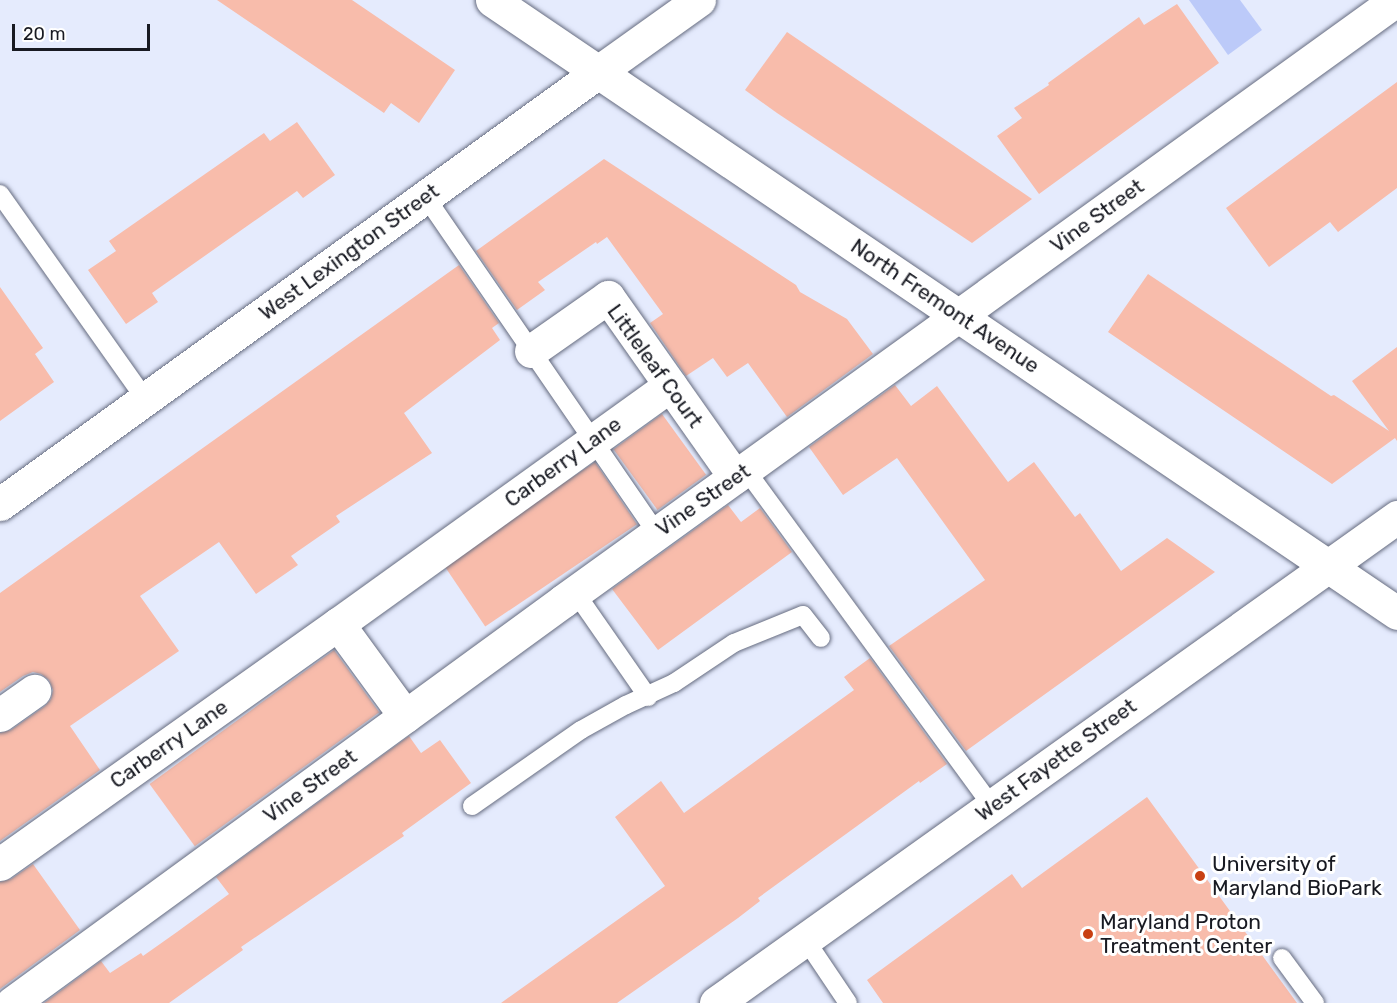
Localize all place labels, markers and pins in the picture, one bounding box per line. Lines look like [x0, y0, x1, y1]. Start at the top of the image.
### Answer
place label: University of Maryland BioPark [1212, 851, 1382, 901]
marker: University of Maryland BioPark [1193, 869, 1207, 883]
place label: Maryland Proton Treatment Center [1100, 909, 1272, 959]
marker: Maryland Proton Treatment Center [1081, 927, 1095, 941]

